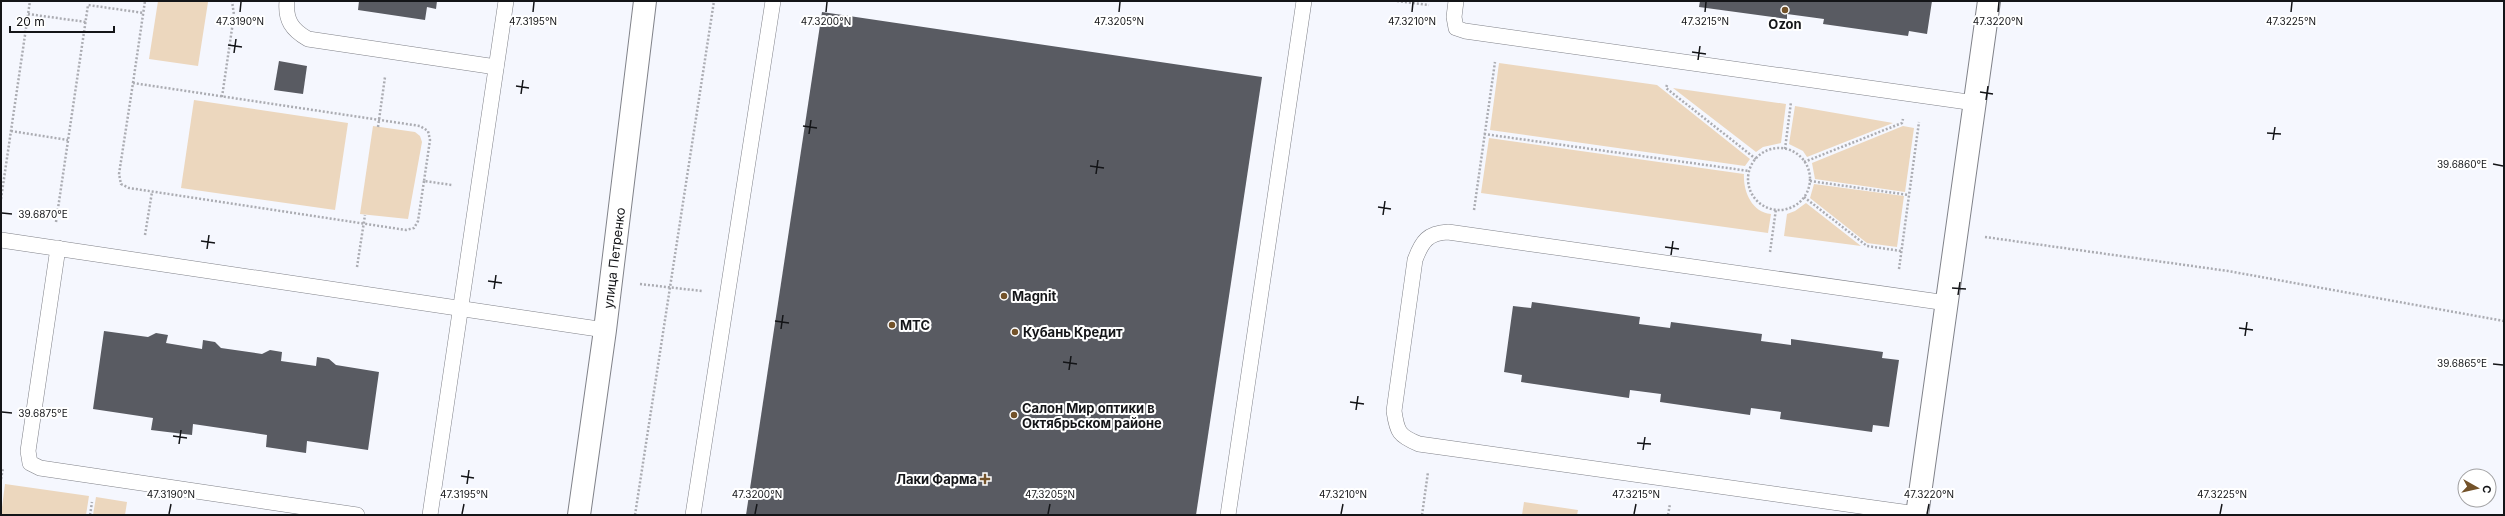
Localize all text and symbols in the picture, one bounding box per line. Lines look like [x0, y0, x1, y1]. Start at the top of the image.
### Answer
marker: Ozon [1780, 5, 1790, 15]
scale bar [10, 8, 114, 34]
text: 20 m [16, 14, 45, 29]
text: 47.3190°N [216, 15, 264, 27]
text: 47.3195°N [509, 15, 557, 27]
text: 47.3200°N [801, 15, 851, 27]
text: 47.3205°N [1094, 15, 1144, 27]
text: 47.3210°N [1388, 15, 1436, 27]
text: 47.3215°N [1681, 15, 1729, 27]
text: 47.3220°N [1973, 15, 2023, 27]
text: 47.3225°N [2266, 15, 2316, 27]
place label: Ozon [1768, 16, 1802, 32]
text: 39.6860°E [2437, 158, 2487, 170]
street label: улица Петренко [600, 206, 628, 310]
text: 39.6870°E [18, 208, 68, 220]
place label: Magnit [1012, 288, 1056, 304]
marker: Magnit [999, 291, 1009, 301]
place label: МТС [900, 317, 930, 333]
marker: МТС [887, 320, 897, 330]
place label: Кубань Кредит [1023, 324, 1123, 340]
marker: Кубань Кредит [1010, 327, 1020, 337]
text: 39.6865°E [2437, 357, 2487, 369]
place label: Салон Мир оптики в Октябрьском районе [1022, 400, 1162, 431]
text: 39.6875°E [18, 407, 68, 419]
marker: Салон Мир оптики в Октябрьском районе [1009, 410, 1019, 420]
north arrow [2457, 468, 2497, 508]
place label: Лаки Фарма [896, 471, 977, 487]
marker: Лаки Фарма [980, 474, 990, 484]
text: С [2479, 484, 2494, 494]
text: 47.3190°N [147, 488, 195, 500]
text: 47.3195°N [440, 488, 488, 500]
text: 47.3200°N [732, 488, 782, 500]
text: 47.3205°N [1025, 488, 1075, 500]
text: 47.3210°N [1319, 488, 1367, 500]
text: 47.3215°N [1612, 488, 1660, 500]
text: 47.3220°N [1904, 488, 1954, 500]
text: 47.3225°N [2197, 488, 2247, 500]

